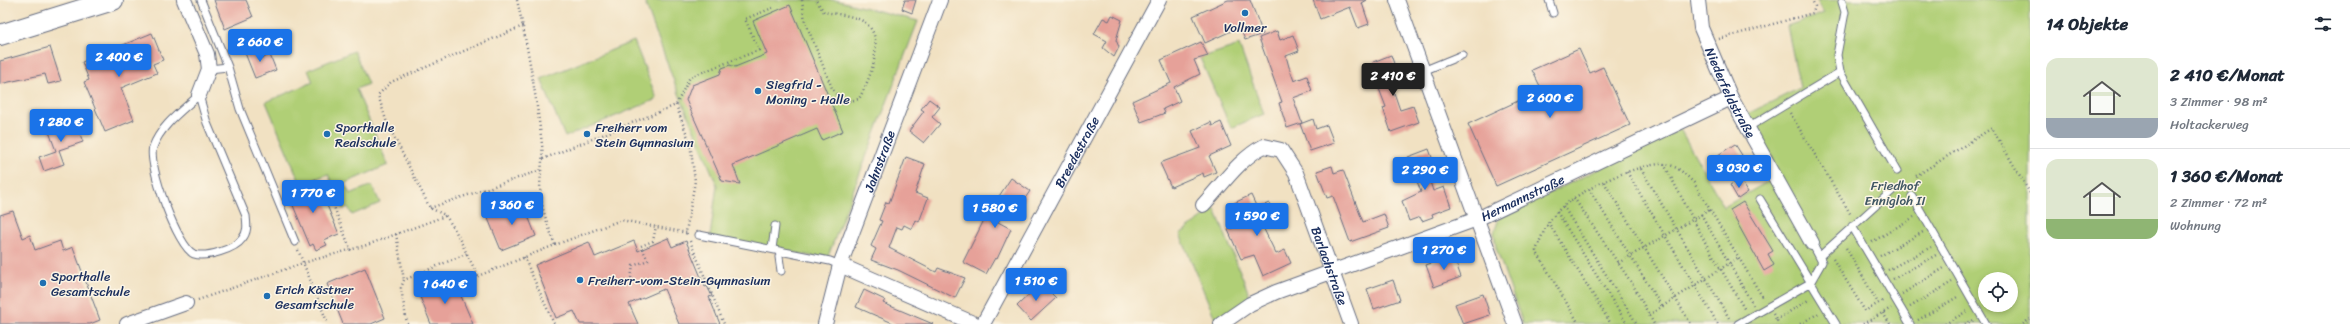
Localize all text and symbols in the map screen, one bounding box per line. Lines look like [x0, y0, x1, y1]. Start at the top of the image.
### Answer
marker: Vollmer [1240, 8, 1250, 18]
text: 14 Objekte [2046, 9, 2128, 39]
icon: filters [2312, 13, 2334, 35]
place label: Vollmer [1224, 16, 1267, 39]
pin: 2 660 € [223, 29, 297, 63]
text: 2 660 € [237, 30, 283, 53]
street label: Niederfeldstraße [1698, 43, 1762, 142]
pin: 2 400 € [82, 44, 156, 78]
text: 2 400 € [95, 45, 143, 68]
text: 2 410 €/Monat [2170, 60, 2285, 90]
pin: 2 410 € [1356, 63, 1430, 97]
text: 2 410 € [1371, 64, 1415, 87]
place label: Siegfrid - Moning - Halle [766, 73, 850, 111]
icon: home [2078, 74, 2126, 122]
pin: 2 600 € [1513, 85, 1587, 119]
marker: Siegfrid - Moning - Halle [753, 86, 763, 96]
text: 2 600 € [1527, 86, 1573, 109]
text: 3 Zimmer · 98 m² [2170, 90, 2268, 113]
pin: 1 280 € [24, 109, 98, 143]
text: 1 280 € [39, 110, 83, 133]
street label: Breedestraße [1048, 112, 1106, 192]
text: Holtackerweg [2170, 113, 2249, 136]
place label: Sporthalle Realschule [335, 116, 397, 154]
place label: Freiherr vom Stein Gymnasium [595, 116, 694, 154]
street label: Jahnstraße [857, 127, 902, 196]
marker: Sporthalle Realschule [322, 129, 332, 139]
marker: Freiherr vom Stein Gymnasium [582, 129, 592, 139]
pin: 3 030 € [1702, 155, 1776, 189]
text: 3 030 € [1716, 156, 1762, 179]
pin: 2 290 € [1388, 157, 1462, 191]
text: 2 290 € [1402, 158, 1448, 181]
text: 1 360 €/Monat [2170, 161, 2283, 191]
street label: Hermannstraße [1477, 168, 1569, 228]
park label: Friedhof Ennigloh II [1864, 174, 1926, 212]
icon: home [2078, 175, 2126, 223]
pin: 1 770 € [276, 180, 350, 214]
text: 1 770 € [291, 181, 335, 204]
text: 2 Zimmer · 72 m² [2170, 191, 2267, 214]
pin: 1 360 € [475, 192, 549, 226]
text: 1 360 € [490, 193, 534, 216]
pin: 1 580 € [958, 195, 1032, 229]
text: 1 580 € [973, 196, 1017, 219]
pin: 1 590 € [1220, 203, 1294, 237]
text: 1 590 € [1234, 204, 1280, 227]
text: Wohnung [2170, 214, 2221, 237]
street label: Barlachstraße [1304, 223, 1354, 309]
pin: 1 270 € [1407, 237, 1481, 271]
text: 1 270 € [1422, 238, 1466, 261]
place label: Sporthalle Gesamtschule [51, 265, 130, 303]
pin: 1 510 € [999, 268, 1073, 302]
place label: Freiherr-vom-Stein-Gymnasium [588, 269, 770, 292]
text: 1 510 € [1015, 269, 1057, 292]
pin: 1 640 € [408, 271, 482, 305]
text: 1 640 € [423, 272, 467, 295]
map controls [1978, 272, 2018, 312]
button: locate [1978, 272, 2018, 312]
marker: Freiherr-vom-Stein-Gymnasium [575, 275, 585, 285]
marker: Sporthalle Gesamtschule [38, 278, 48, 288]
place label: Erich Kästner Gesamtschule [275, 278, 354, 316]
marker: Erich Kästner Gesamtschule [262, 291, 272, 301]

